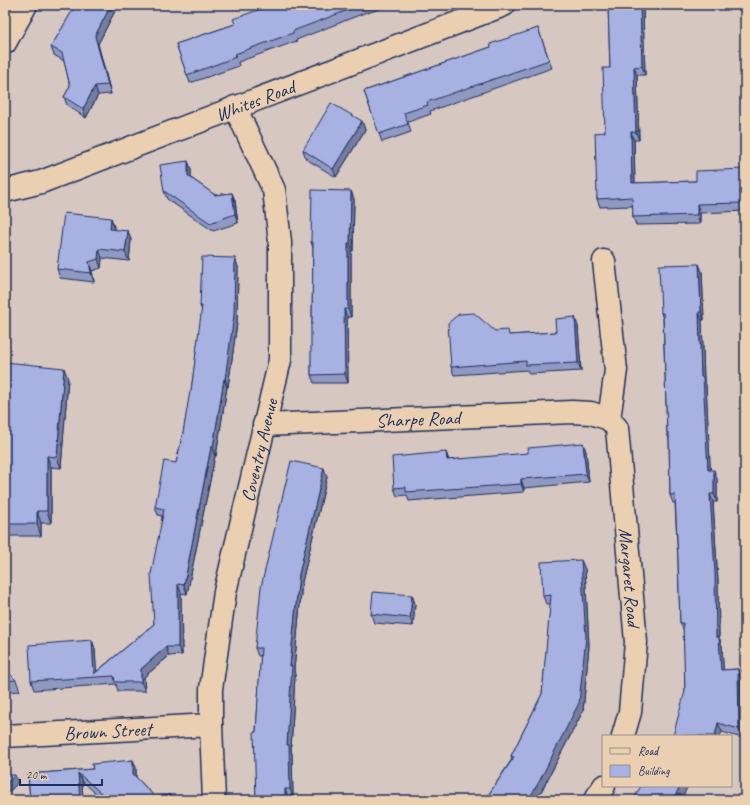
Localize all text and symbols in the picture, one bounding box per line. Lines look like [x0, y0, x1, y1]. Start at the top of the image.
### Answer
street label: Whites Road [212, 74, 301, 127]
street label: Coventry Avenue [236, 395, 284, 504]
street label: Sharpe Road [375, 406, 464, 433]
street label: Margaret Road [613, 527, 646, 631]
street label: Brown Street [64, 717, 155, 746]
legend [602, 735, 732, 787]
text: Road [638, 743, 660, 759]
scale bar [20, 761, 102, 787]
text: Building [638, 763, 670, 779]
text: 20 m [26, 767, 48, 783]

